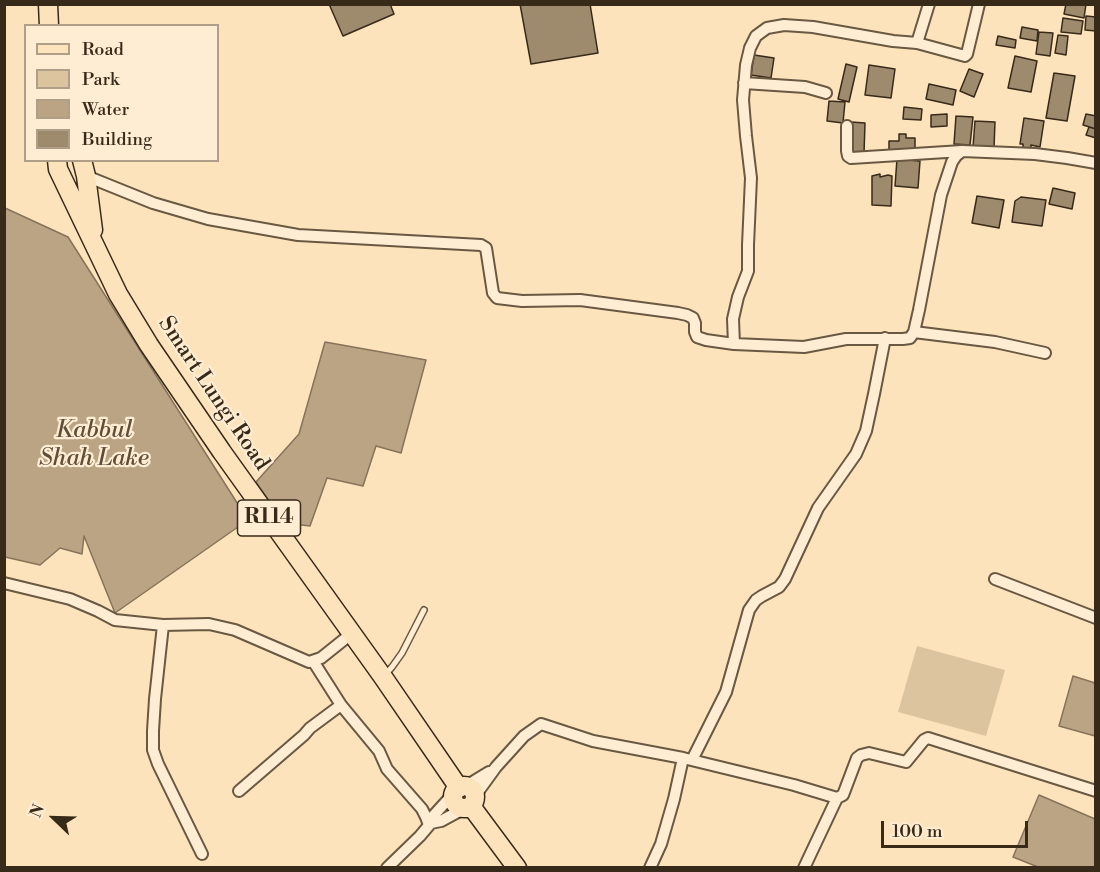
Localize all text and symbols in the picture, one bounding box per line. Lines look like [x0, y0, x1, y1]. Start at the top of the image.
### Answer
legend [24, 24, 219, 162]
text: Road [82, 38, 124, 61]
text: Park [82, 68, 119, 91]
text: Water [82, 98, 129, 121]
text: Building [82, 128, 152, 151]
street label: Smart Lungi Road [152, 312, 274, 476]
water label: Kabbul Shah Lake [39, 417, 149, 473]
road number: R114 [238, 500, 300, 536]
north arrow [24, 788, 84, 848]
text: N [26, 801, 49, 821]
scale bar [884, 809, 1031, 847]
text: 100 m [892, 820, 943, 843]

